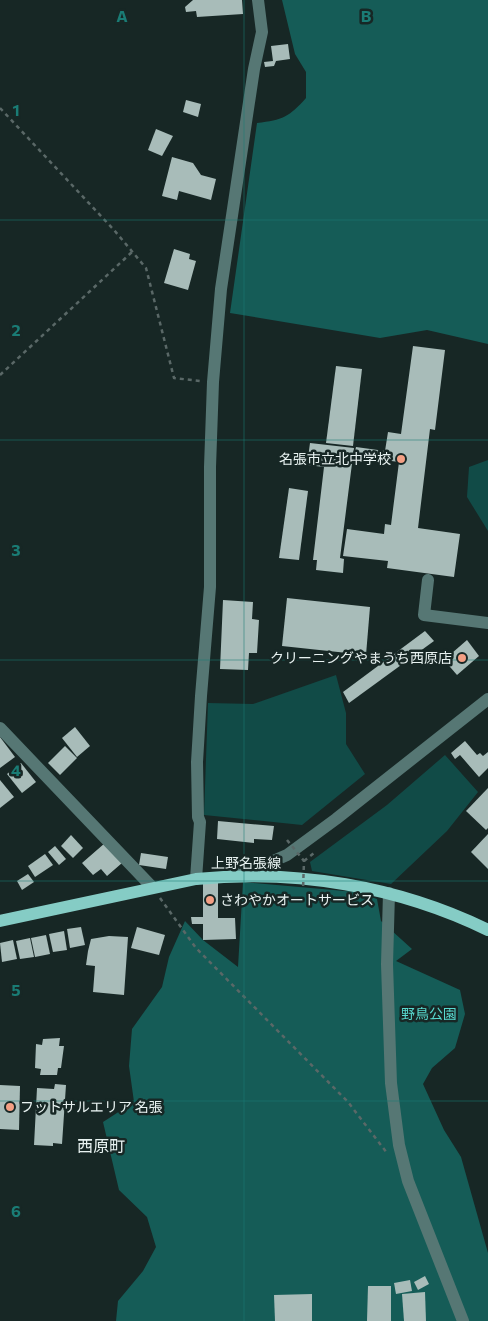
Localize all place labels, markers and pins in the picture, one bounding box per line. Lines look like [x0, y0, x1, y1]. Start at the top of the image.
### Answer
place label: 名張市立北中学校 [279, 450, 391, 467]
marker: 名張市立北中学校 [395, 453, 407, 465]
place label: クリーニングやまうち西原店 [270, 649, 452, 666]
marker: クリーニングやまうち西原店 [456, 652, 468, 664]
place label: さわやかオートサービス [220, 891, 374, 908]
marker: さわやかオートサービス [204, 894, 216, 906]
place label: フットサルエリア 名張 [20, 1098, 163, 1115]
marker: フットサルエリア 名張 [4, 1101, 16, 1113]

